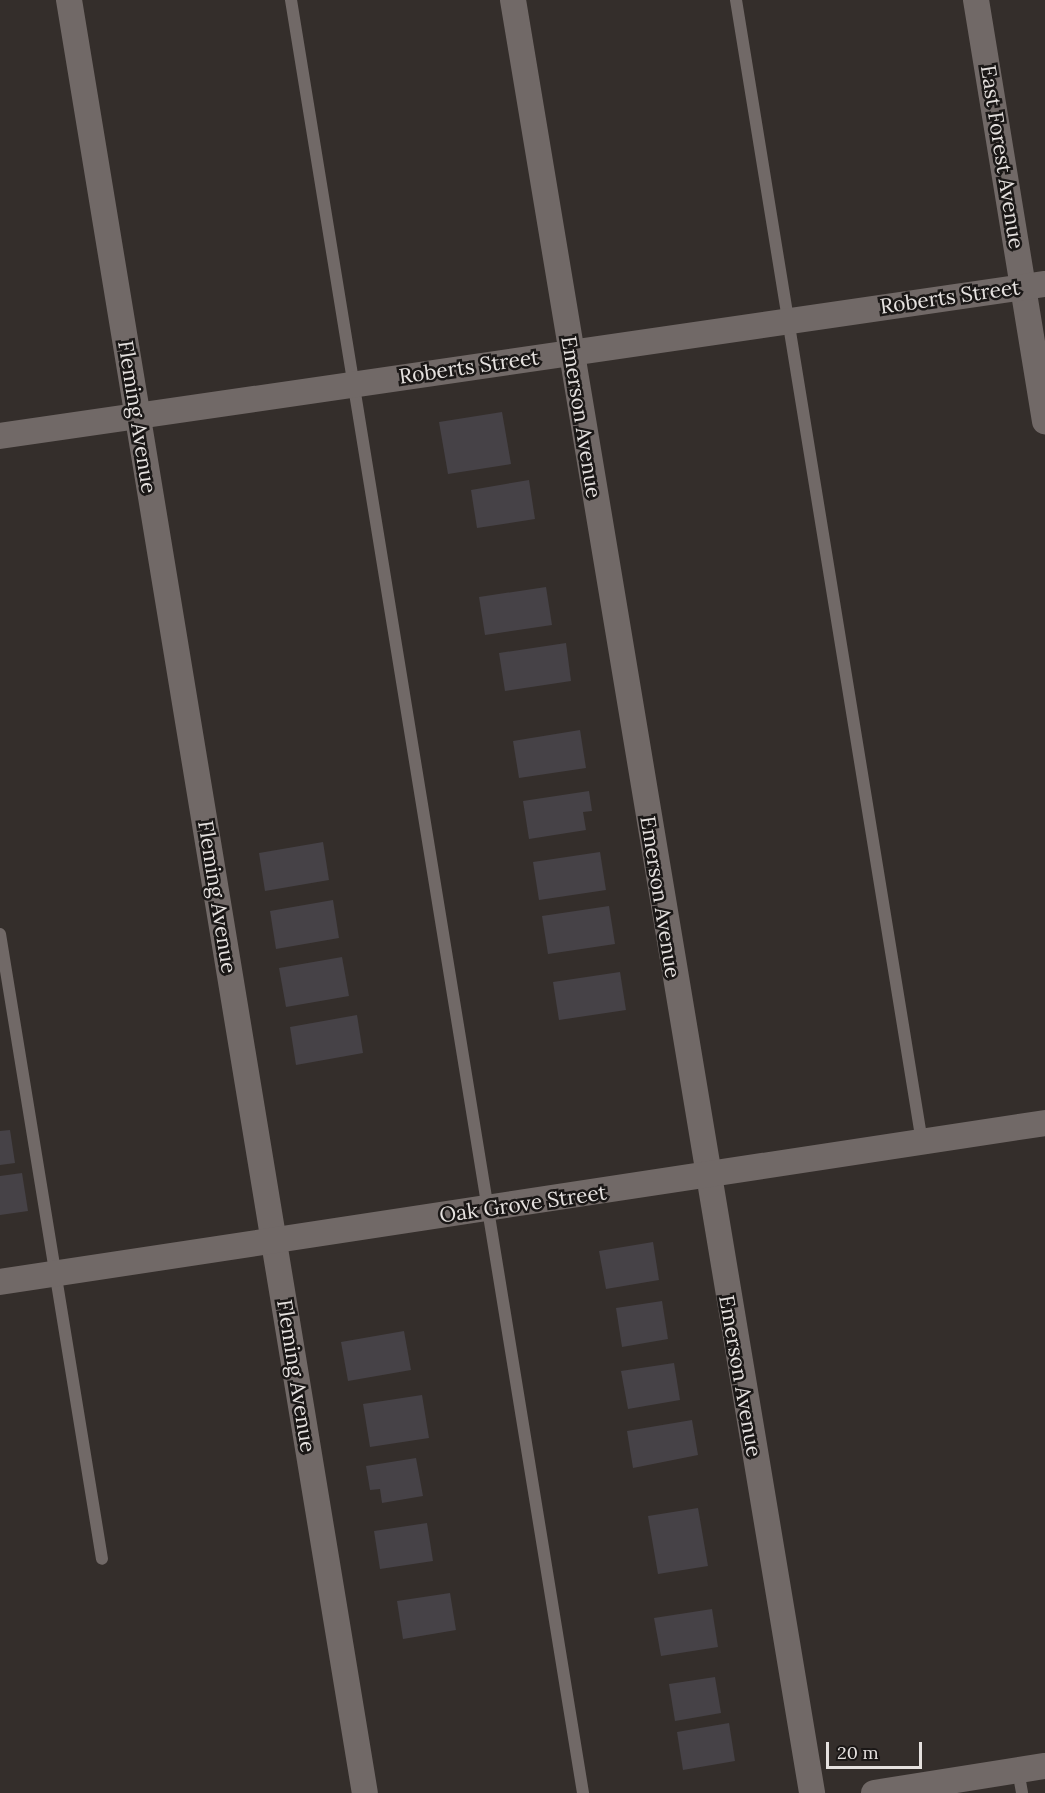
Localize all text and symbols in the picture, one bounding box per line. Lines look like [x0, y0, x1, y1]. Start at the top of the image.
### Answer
street label: East Forest Avenue [975, 63, 1029, 251]
street label: Roberts Street [878, 275, 1022, 319]
street label: Emerson Avenue [556, 334, 606, 500]
street label: Fleming Avenue [112, 339, 162, 495]
street label: Roberts Street [397, 345, 541, 389]
street label: Emerson Avenue [635, 814, 685, 980]
street label: Fleming Avenue [192, 819, 242, 975]
street label: Oak Grove Street [438, 1180, 608, 1228]
street label: Emerson Avenue [713, 1293, 767, 1459]
street label: Fleming Avenue [271, 1298, 321, 1454]
scale bar [829, 1730, 925, 1768]
text: 20 m [837, 1741, 879, 1764]

